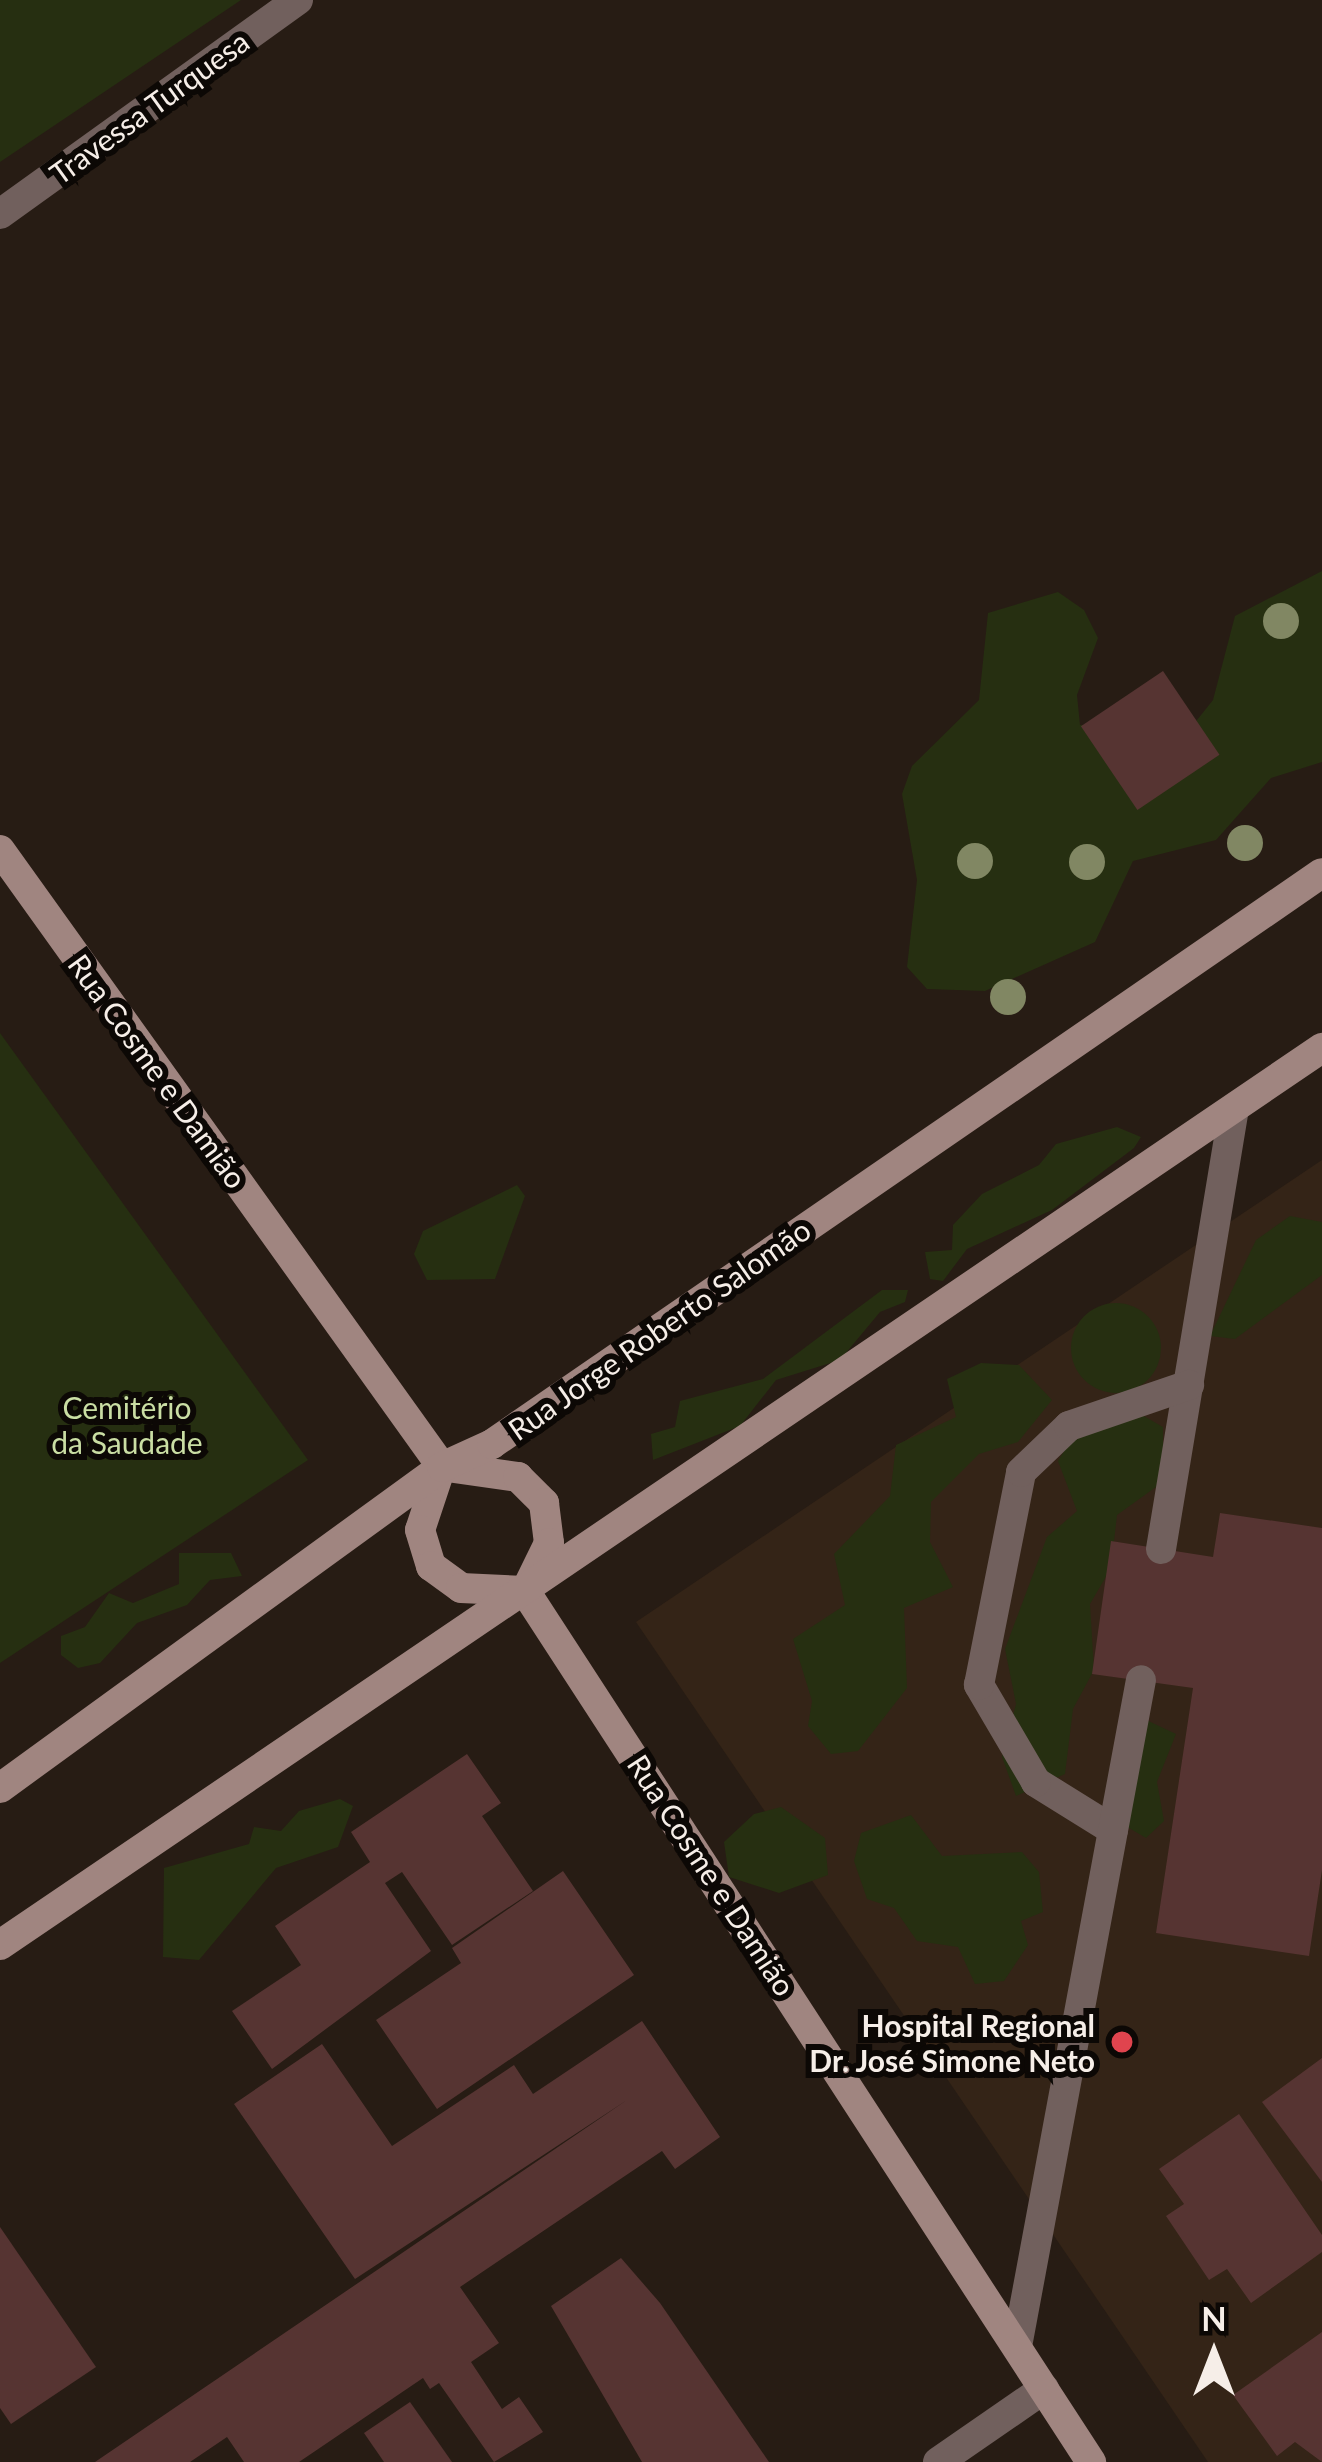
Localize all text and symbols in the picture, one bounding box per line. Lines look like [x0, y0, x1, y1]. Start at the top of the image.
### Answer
street label: Travessa Turquesa [42, 22, 256, 192]
street label: Rua Cosme e Damião [61, 947, 255, 1195]
street label: Rua Jorge Roberto Salomão [501, 1211, 817, 1447]
park label: Cemitério da Saudade [51, 1389, 203, 1460]
street label: Rua Cosme e Damião [621, 1748, 803, 2002]
place label: Hospital Regional Dr. José Simone Neto [809, 2007, 1095, 2078]
marker: Hospital Regional Dr. José Simone Neto [1106, 2026, 1138, 2058]
north arrow [1154, 2294, 1274, 2414]
text: N [1201, 2298, 1227, 2338]

